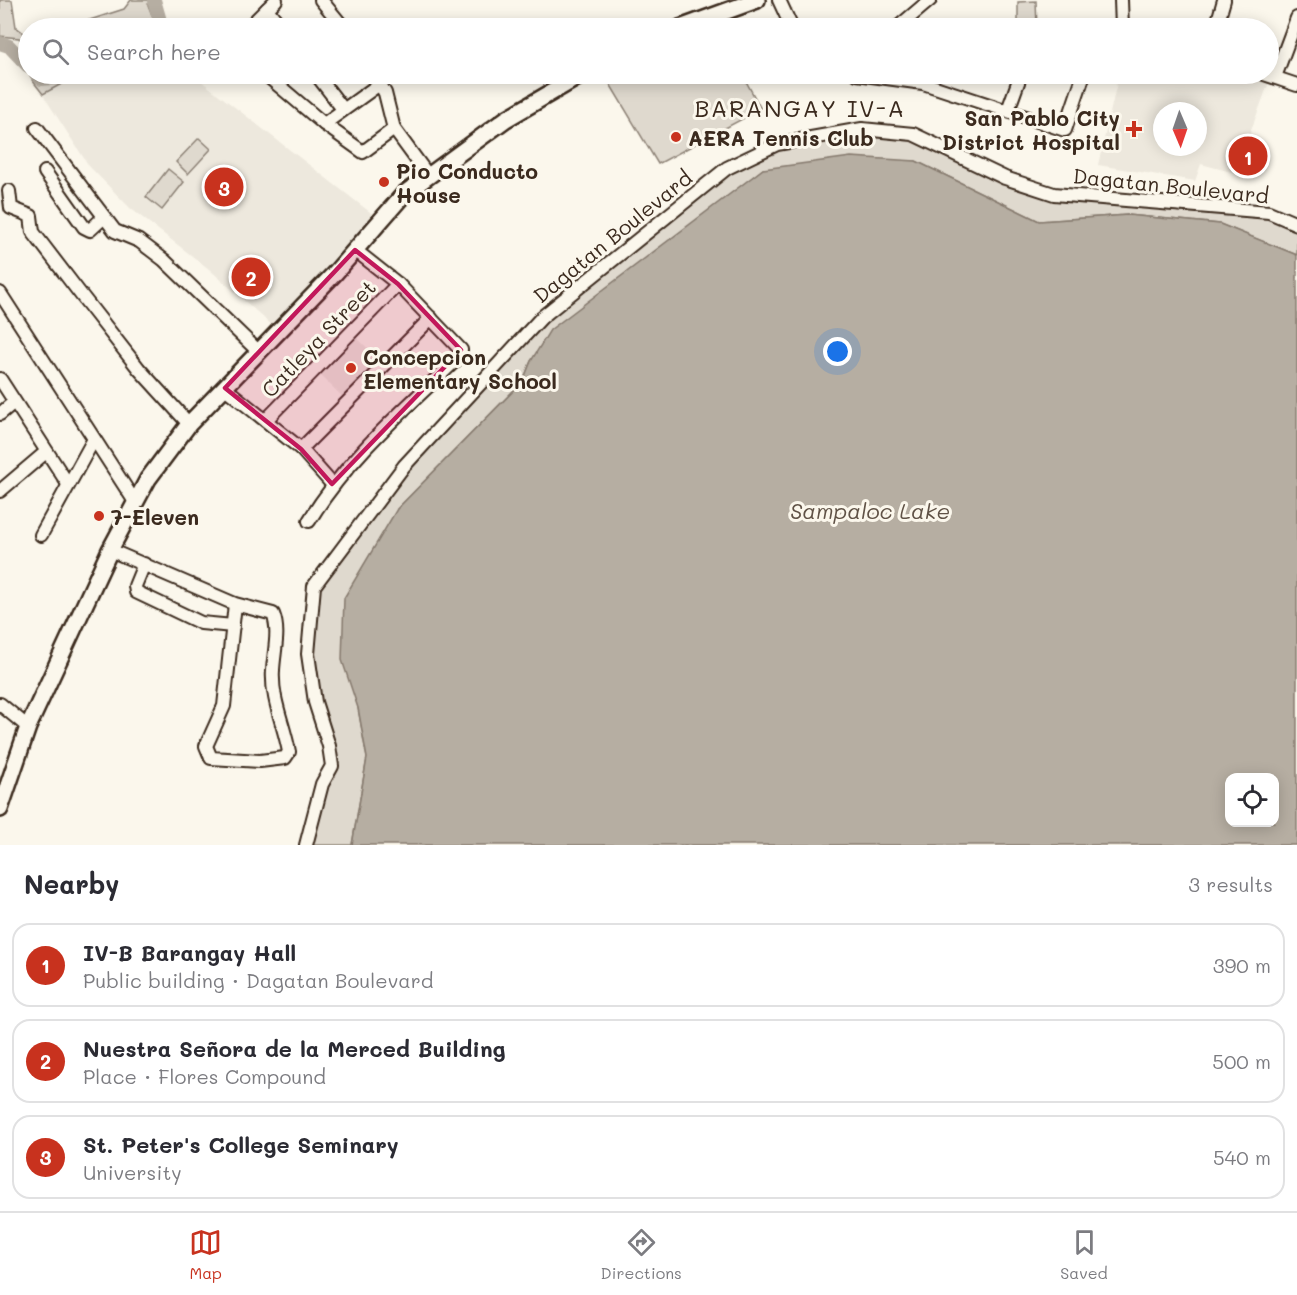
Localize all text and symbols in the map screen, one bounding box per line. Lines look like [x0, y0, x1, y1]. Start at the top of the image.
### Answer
search box [18, 18, 1279, 84]
icon: search [39, 35, 72, 68]
text: Search here [87, 37, 221, 66]
district label: BARANGAY IV-A [694, 92, 906, 123]
north arrow [1153, 102, 1207, 156]
place label: San Pablo City District Hospital [942, 104, 1120, 155]
marker: San Pablo City District Hospital [1125, 120, 1143, 138]
place label: AERA Tennis Club [688, 124, 874, 151]
marker: AERA Tennis Club [669, 130, 683, 144]
pin: 1 [1228, 134, 1268, 178]
place label: Pio Conducto House [396, 157, 538, 208]
street label: Dagatan Boulevard [1072, 161, 1270, 209]
pin: 3 [204, 164, 244, 210]
street label: Dagatan Boulevard [527, 164, 697, 308]
marker: Pio Conducto House [377, 175, 391, 189]
pin: 2 [232, 254, 270, 300]
street label: Catleya Street [255, 274, 381, 402]
your location [823, 337, 852, 366]
place label: Concepcion Elementary School [363, 343, 557, 395]
marker: Concepcion Elementary School [344, 361, 358, 375]
water label: Sampaloc Lake [790, 496, 950, 525]
place label: 7-Eleven [111, 503, 199, 530]
marker: 7-Eleven [92, 509, 106, 523]
map controls [1225, 773, 1279, 827]
button: locate [1225, 773, 1279, 827]
text: Nearby [24, 867, 119, 901]
text: 3 results [1188, 871, 1273, 897]
text: IV-B Barangay Hall [83, 938, 296, 967]
text: 1 [41, 952, 50, 978]
text: 390 m [1213, 952, 1271, 978]
text: Public building · Dagatan Boulevard [83, 967, 433, 993]
text: Nuestra Señora de la Merced Building [83, 1034, 506, 1063]
text: 2 [40, 1048, 51, 1074]
text: 500 m [1212, 1048, 1271, 1074]
text: Place · Flores Compound [83, 1063, 326, 1089]
text: St. Peter's College Seminary [83, 1130, 399, 1159]
text: 3 [40, 1144, 52, 1170]
text: 540 m [1213, 1144, 1271, 1170]
text: University [83, 1159, 182, 1185]
tab: Map [189, 1226, 222, 1283]
tab: Directions [601, 1226, 682, 1283]
tab: Saved [1060, 1226, 1108, 1283]

